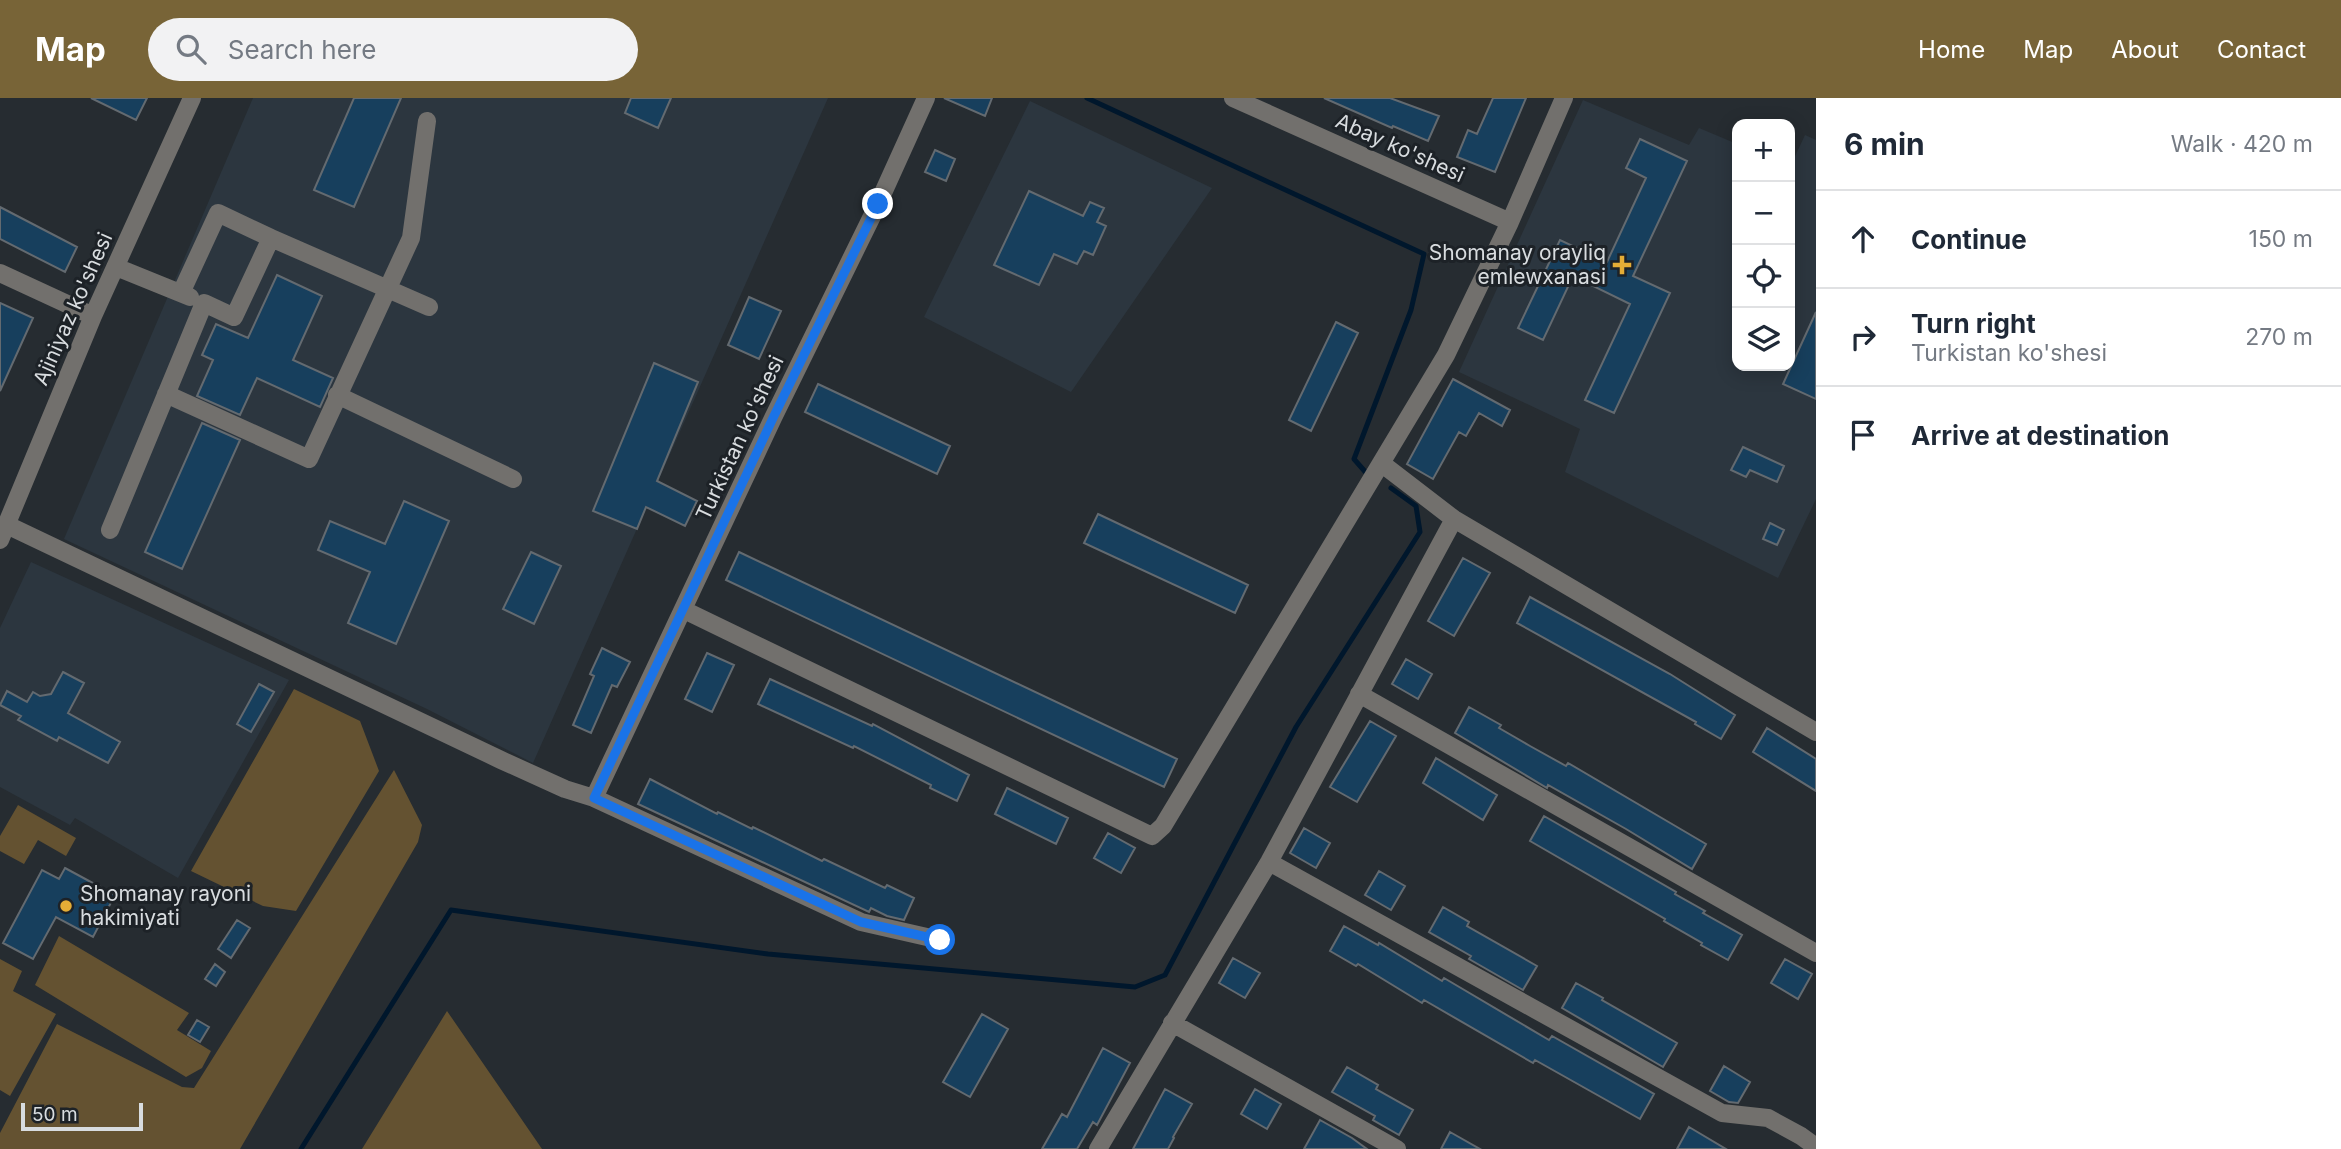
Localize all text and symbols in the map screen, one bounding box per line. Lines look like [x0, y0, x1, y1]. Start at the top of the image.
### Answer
search box [148, 18, 638, 81]
text: Map [35, 29, 106, 69]
icon: search [172, 30, 210, 68]
text: Search here [228, 34, 376, 65]
text: Home [1918, 35, 1985, 64]
text: Map [2023, 35, 2073, 64]
text: About [2111, 35, 2179, 64]
text: Contact [2217, 35, 2306, 64]
street label: Abay ko'shesi [1332, 108, 1468, 187]
map controls [1732, 119, 1795, 371]
button: + [1732, 119, 1795, 182]
text: 6 min [1844, 126, 1925, 162]
text: Walk · 420 m [2171, 130, 2313, 158]
button: − [1732, 182, 1795, 245]
route end [862, 188, 893, 219]
icon: ahead [1844, 220, 1882, 258]
text: Continue [1911, 224, 2027, 255]
text: 150 m [2249, 225, 2313, 253]
street label: Ajiniyaz ko'shesi [28, 228, 117, 389]
place label: Shomanay orayliq emlewxanasi [1429, 240, 1606, 289]
button: locate [1732, 245, 1795, 308]
marker: Shomanay orayliq emlewxanasi [1612, 255, 1632, 275]
button: layers [1732, 308, 1795, 371]
text: Turn right [1911, 308, 2036, 339]
icon: right [1844, 318, 1882, 356]
text: 270 m [2245, 323, 2313, 351]
text: Turkistan ko'shesi [1911, 339, 2107, 367]
street label: Turkistan ko'shesi [690, 351, 789, 524]
icon: arrive [1844, 416, 1882, 454]
text: Arrive at destination [1911, 420, 2170, 451]
place label: Shomanay rayoni hakimiyati [80, 881, 251, 930]
marker: Shomanay rayoni hakimiyati [58, 898, 74, 914]
route start [924, 924, 955, 955]
scale bar [21, 1100, 144, 1132]
text: 50 m [32, 1103, 78, 1126]

